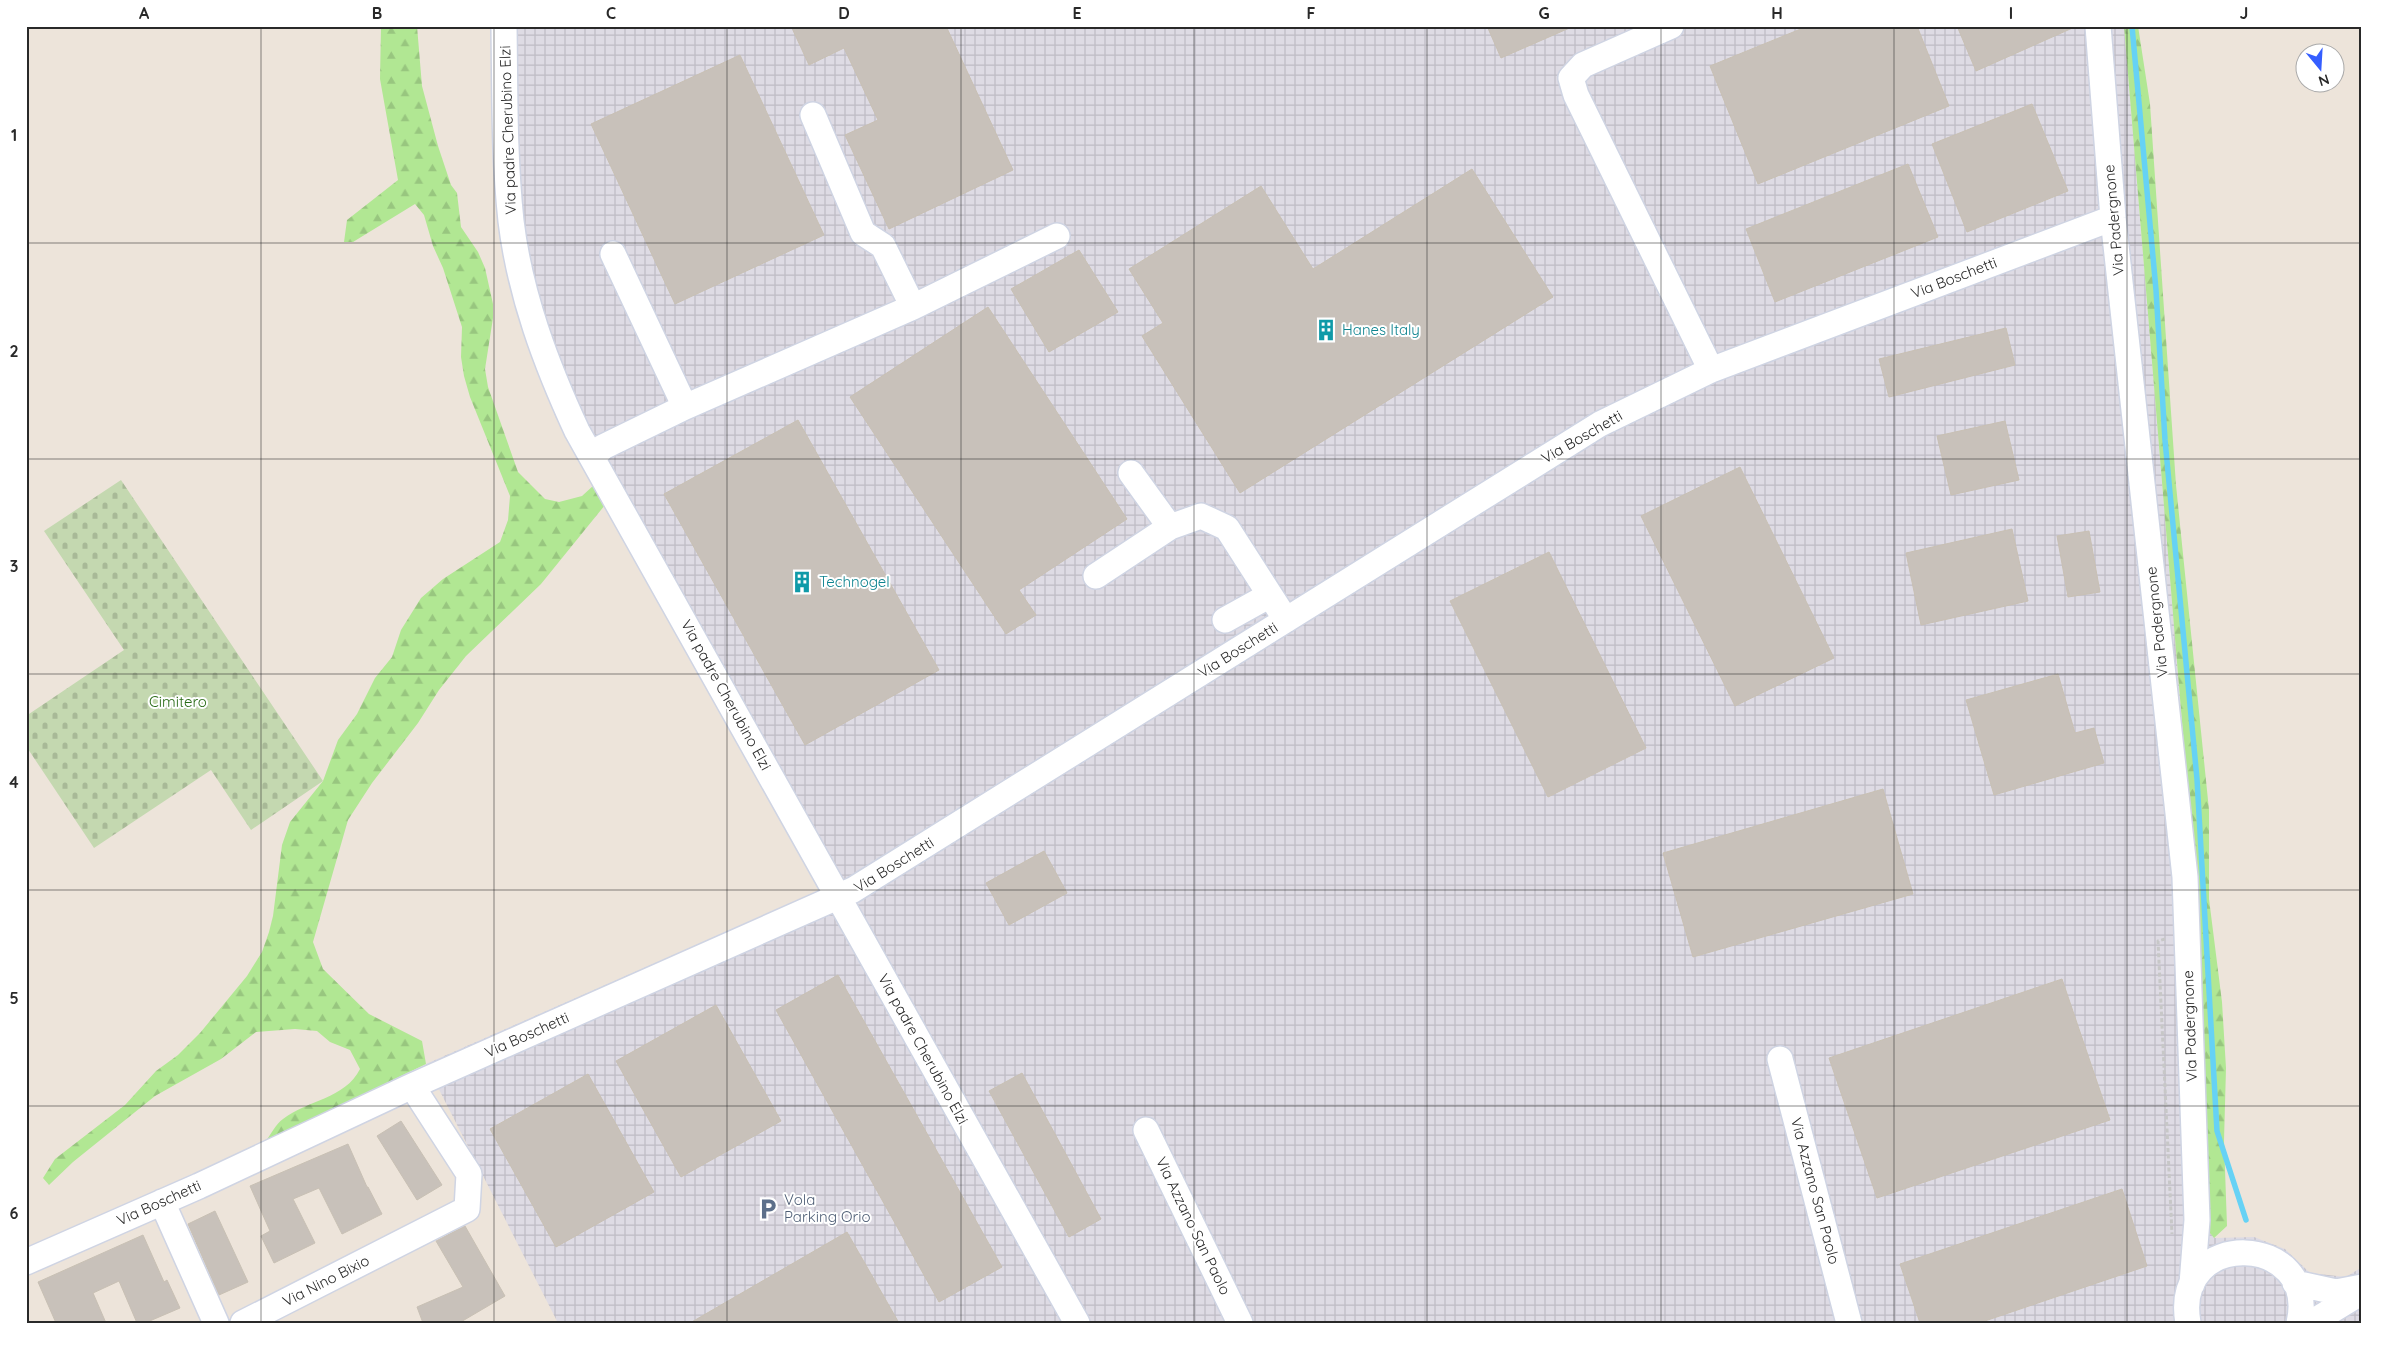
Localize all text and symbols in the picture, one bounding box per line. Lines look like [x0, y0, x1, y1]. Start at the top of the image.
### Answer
text: A [139, 3, 150, 23]
text: B [372, 3, 382, 23]
text: C [606, 3, 616, 23]
text: D [838, 3, 850, 23]
text: E [1072, 3, 1082, 23]
text: F [1307, 3, 1316, 23]
text: G [1538, 3, 1550, 23]
text: H [1771, 3, 1783, 23]
text: I [2009, 3, 2013, 23]
text: J [2240, 3, 2248, 23]
north arrow [2296, 42, 2346, 92]
street label: Via padre Cherubino Elzi [495, 45, 520, 215]
text: N [2316, 70, 2332, 91]
text: 1 [11, 125, 17, 145]
street label: Via Padergnone [2099, 164, 2128, 277]
street label: Via Boschetti [1908, 252, 1999, 303]
building icon: Hanes Italy [1313, 317, 1339, 343]
place label: Hanes Italy [1342, 320, 1420, 339]
text: 2 [9, 341, 19, 361]
street label: Via Boschetti [1538, 406, 1626, 467]
text: 3 [10, 556, 18, 576]
street label: Via Padergnone [2141, 566, 2172, 679]
building icon: Technogel [789, 569, 815, 595]
place label: Technogel [819, 572, 890, 591]
street label: Via padre Cherubino Elzi [677, 616, 776, 773]
street label: Via Boschetti [1194, 618, 1281, 682]
park label: Cimitero [149, 692, 207, 711]
text: 4 [9, 772, 19, 792]
street label: Via Boschetti [850, 833, 937, 897]
street label: Via padre Cherubino Elzi [874, 970, 973, 1127]
street label: Via Padergnone [2178, 970, 2201, 1082]
text: 5 [9, 988, 19, 1008]
street label: Via Boschetti [482, 1007, 572, 1062]
street label: Via Azzano San Paolo [1787, 1115, 1844, 1266]
street label: Via Azzano San Paolo [1152, 1154, 1235, 1298]
street label: Via Boschetti [114, 1175, 204, 1230]
place label: Vola Parking Orio [784, 1190, 871, 1226]
parking icon: Vola Parking Orio [755, 1196, 781, 1222]
text: 6 [10, 1203, 19, 1223]
street label: Via Nino Bixio [279, 1251, 372, 1311]

